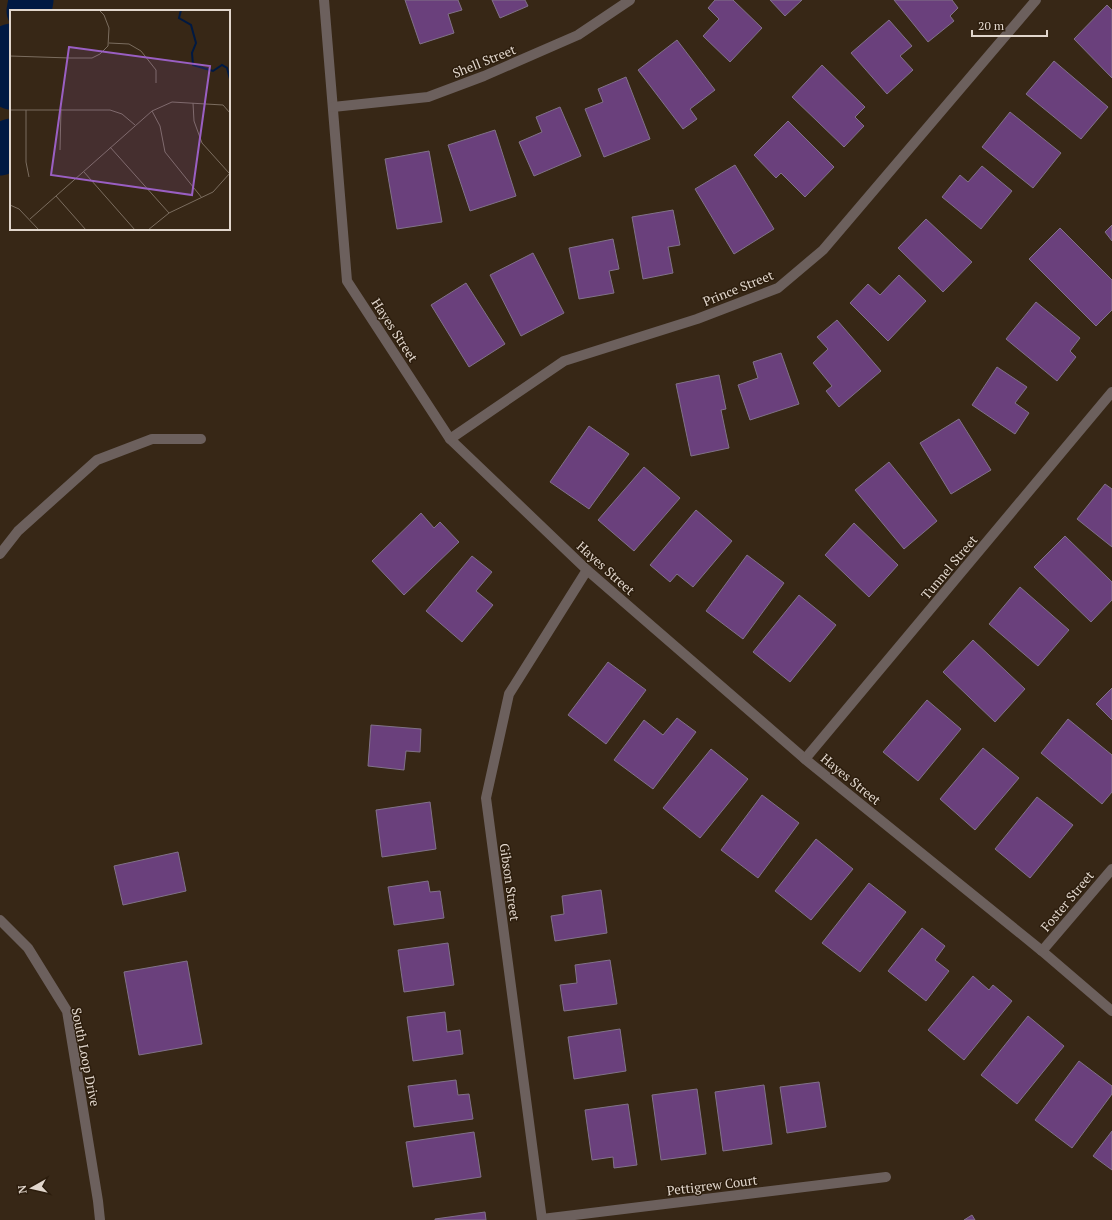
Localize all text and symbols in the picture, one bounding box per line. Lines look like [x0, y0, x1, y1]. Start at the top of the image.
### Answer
inset map [10, 10, 230, 230]
scale bar [972, 12, 1047, 38]
text: 20 m [978, 18, 1005, 33]
street label: Shell Street [450, 40, 519, 82]
street label: Prince Street [700, 266, 776, 310]
street label: Hayes Street [368, 295, 422, 365]
street label: Tunnel Street [917, 531, 981, 603]
street label: Hayes Street [573, 537, 639, 599]
street label: Hayes Street [817, 749, 885, 809]
street label: Gibson Street [496, 842, 524, 922]
street label: Foster Street [1036, 867, 1098, 935]
street label: South Loop Drive [68, 1006, 104, 1108]
north arrow [12, 1168, 52, 1208]
street label: Pettigrew Court [666, 1171, 758, 1199]
text: N [14, 1184, 30, 1194]

